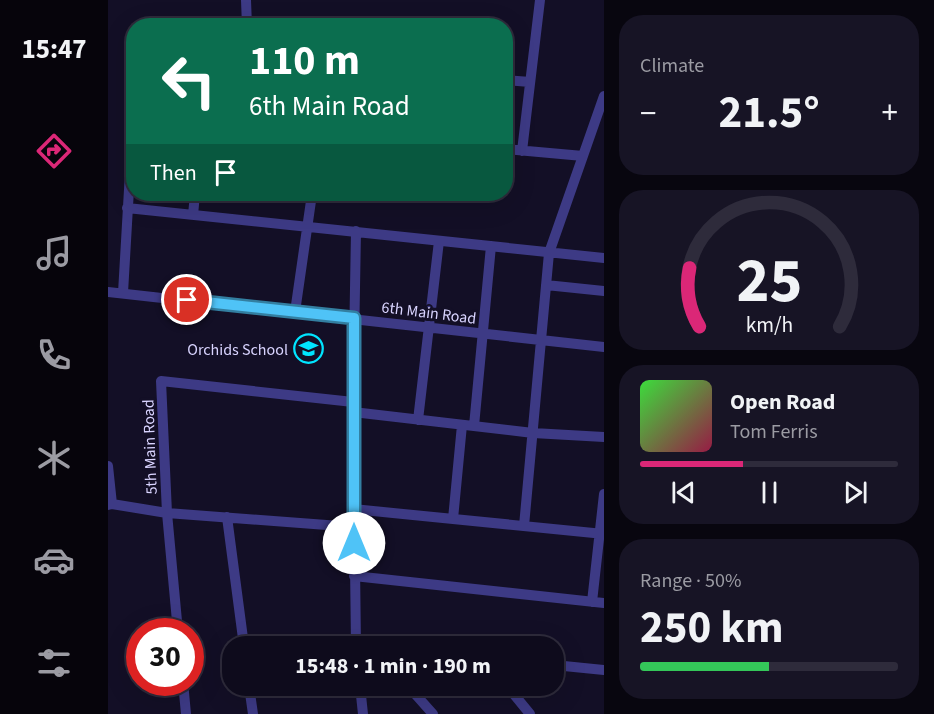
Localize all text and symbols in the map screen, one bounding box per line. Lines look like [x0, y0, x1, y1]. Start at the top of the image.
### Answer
text: 15:47 [21, 30, 87, 69]
text: 110 m [249, 31, 360, 91]
icon: left [150, 42, 228, 120]
text: Climate [640, 52, 704, 80]
text: 21.5° [718, 81, 820, 145]
text: 6th Main Road [249, 87, 410, 126]
text: − [640, 90, 656, 137]
text: + [882, 90, 898, 137]
icon: directions [33, 130, 75, 172]
icon: arrive [209, 156, 242, 189]
text: Then [150, 157, 197, 189]
icon: music [33, 232, 75, 274]
text: 25 [736, 237, 802, 326]
pin [161, 274, 212, 325]
icon: arrive [170, 283, 203, 316]
street label: 6th Main Road [380, 296, 477, 330]
text: km/h [745, 310, 793, 341]
school or university icon: Orchids School [293, 333, 325, 365]
icon: phone [33, 334, 75, 376]
place label: Orchids School [187, 339, 288, 361]
text: Open Road [730, 386, 835, 418]
street label: 5th Main Road [137, 399, 163, 495]
text: Tom Ferris [730, 418, 818, 446]
icon: climate [33, 437, 75, 479]
icon: previous [667, 476, 700, 509]
icon: pause [753, 476, 786, 509]
icon: next [839, 476, 872, 509]
position arrow [322, 511, 386, 575]
icon: car [33, 539, 75, 581]
text: Range · 50% [640, 567, 741, 595]
text: 250 km [640, 596, 784, 660]
speed limit sign: 30 [126, 618, 204, 696]
icon: filters [33, 642, 75, 684]
text: 15:48 · 1 min · 190 m [295, 650, 491, 682]

